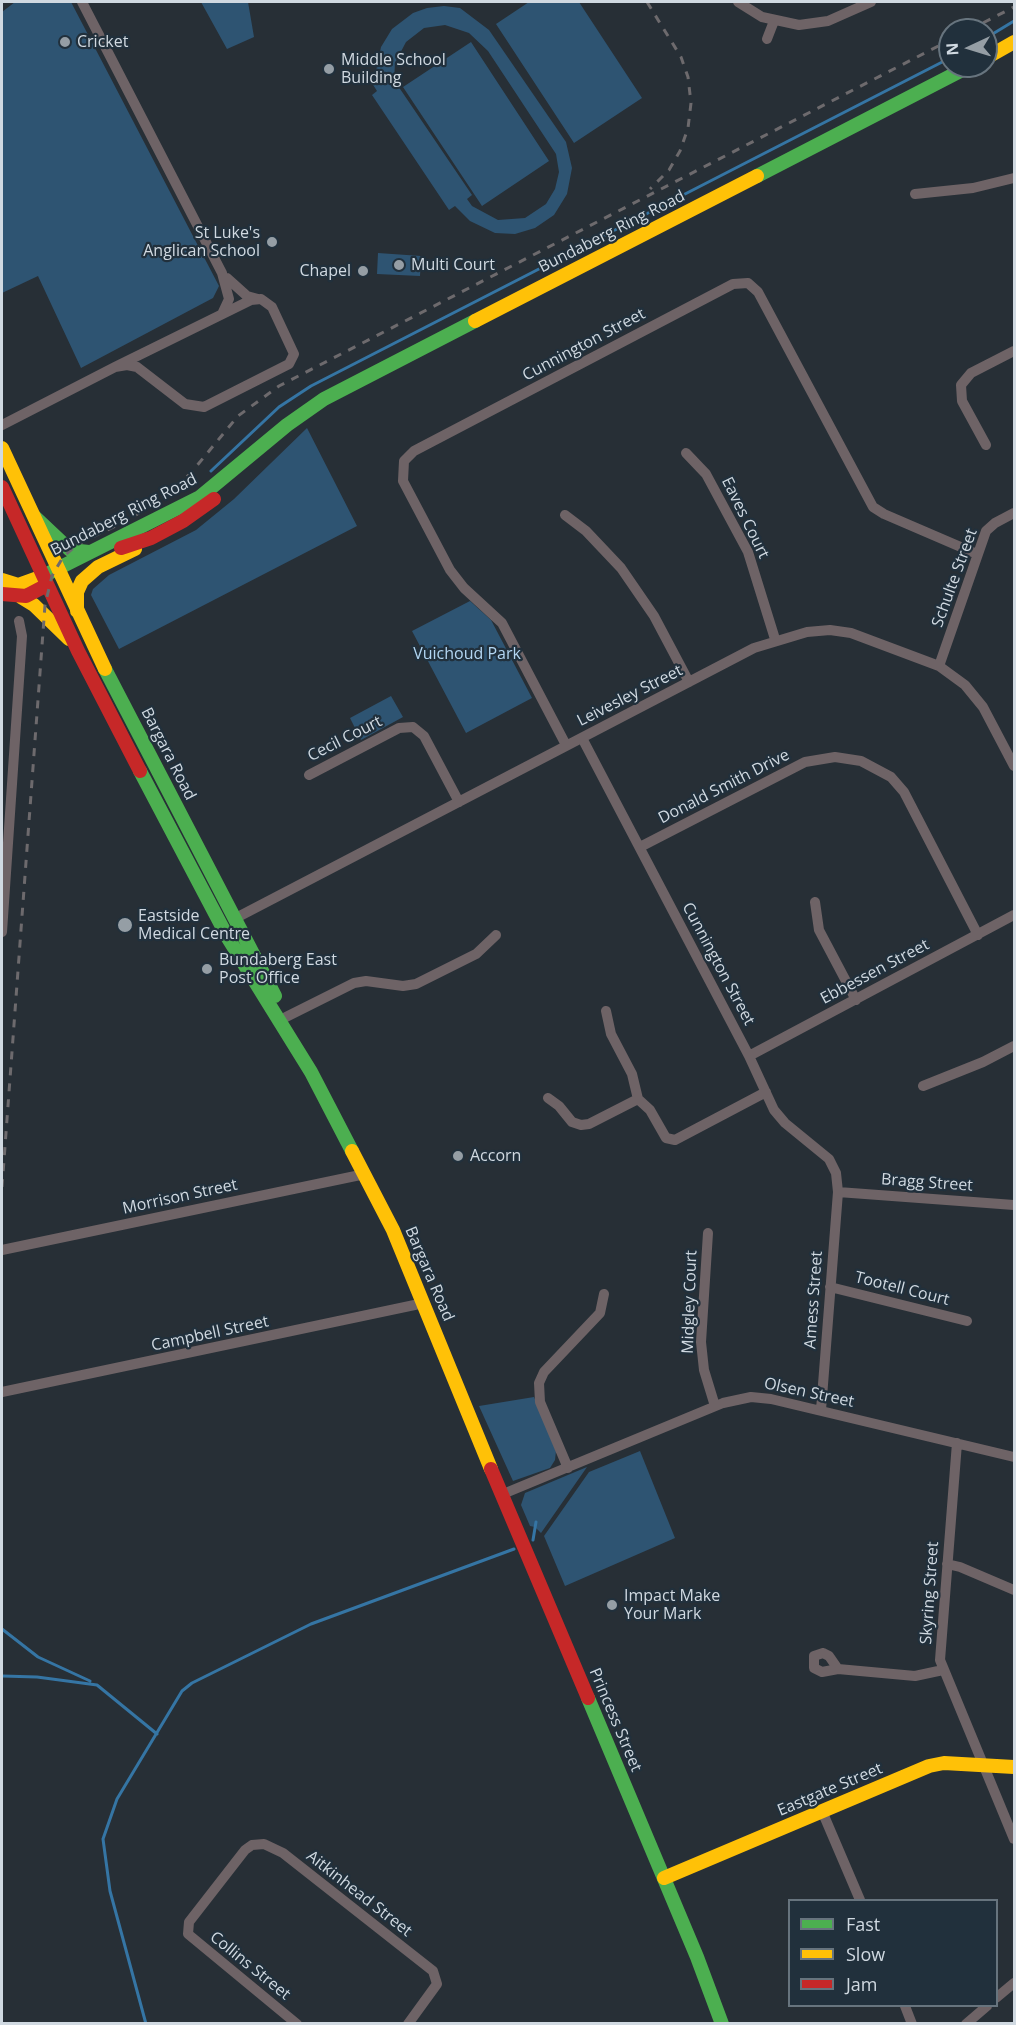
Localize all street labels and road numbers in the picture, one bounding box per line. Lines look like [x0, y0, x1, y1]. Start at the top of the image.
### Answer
street label: Bundaberg Ring Road [536, 187, 688, 277]
street label: Cunnington Street [519, 305, 649, 385]
street label: Bundaberg Ring Road [48, 470, 200, 560]
street label: Eaves Court [717, 474, 773, 562]
street label: Schulte Street [928, 526, 982, 630]
street label: Leivesley Street [574, 661, 686, 731]
street label: Bargara Road [136, 705, 200, 803]
street label: Cecil Court [305, 712, 385, 766]
street label: Donald Smith Drive [655, 746, 793, 828]
street label: Cunnington Street [678, 899, 758, 1029]
street label: Ebbessen Street [817, 935, 933, 1009]
street label: Bragg Street [880, 1170, 974, 1196]
street label: Morrison Street [121, 1175, 239, 1219]
street label: Bargara Road [400, 1224, 458, 1324]
street label: Midgley Court [679, 1250, 701, 1354]
street label: Amess Street [801, 1250, 827, 1350]
street label: Tootell Court [853, 1268, 951, 1310]
street label: Campbell Street [150, 1312, 270, 1356]
street label: Olsen Street [762, 1374, 856, 1412]
street label: Skyring Street [917, 1541, 943, 1645]
street label: Princess Street [585, 1665, 645, 1775]
street label: Eastgate Street [775, 1759, 885, 1821]
street label: Aitkinhead Street [302, 1847, 416, 1941]
street label: Collins Street [206, 1928, 294, 2004]

